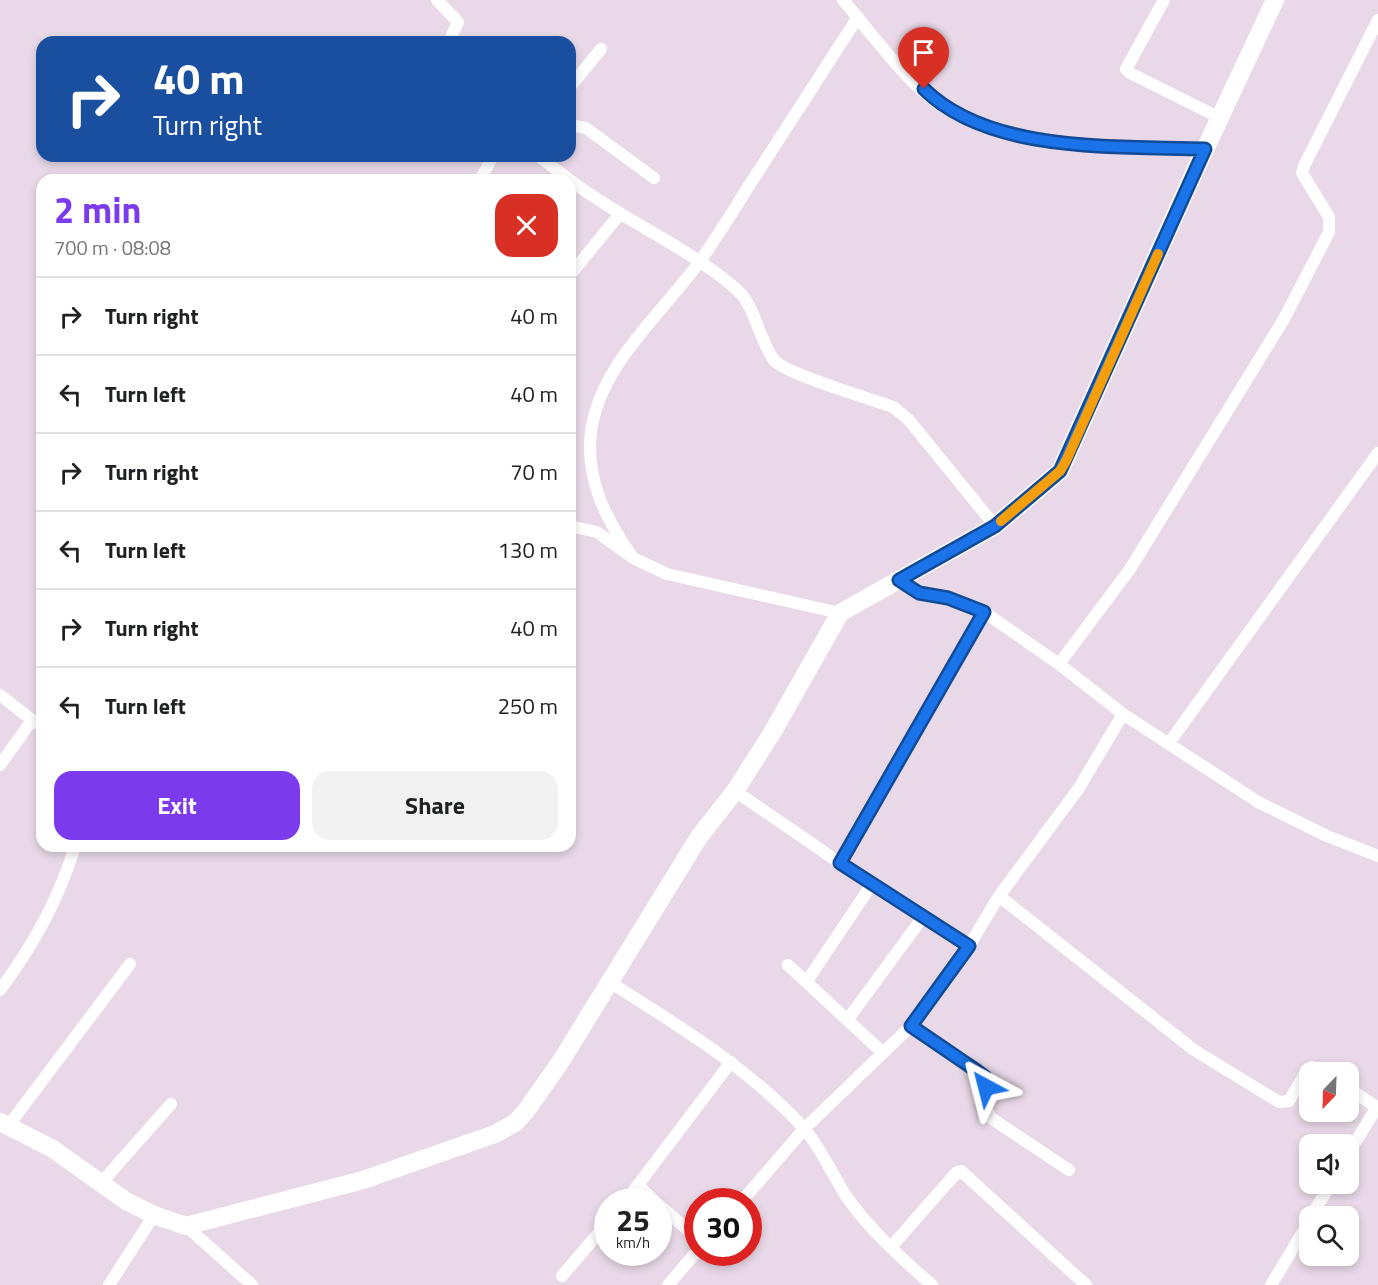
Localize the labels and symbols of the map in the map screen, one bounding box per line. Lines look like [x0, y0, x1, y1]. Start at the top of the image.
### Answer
pin [898, 27, 949, 89]
position arrow [954, 1055, 1018, 1119]
north arrow [1299, 1062, 1359, 1122]
speed limit sign: 30 [684, 1188, 762, 1266]

